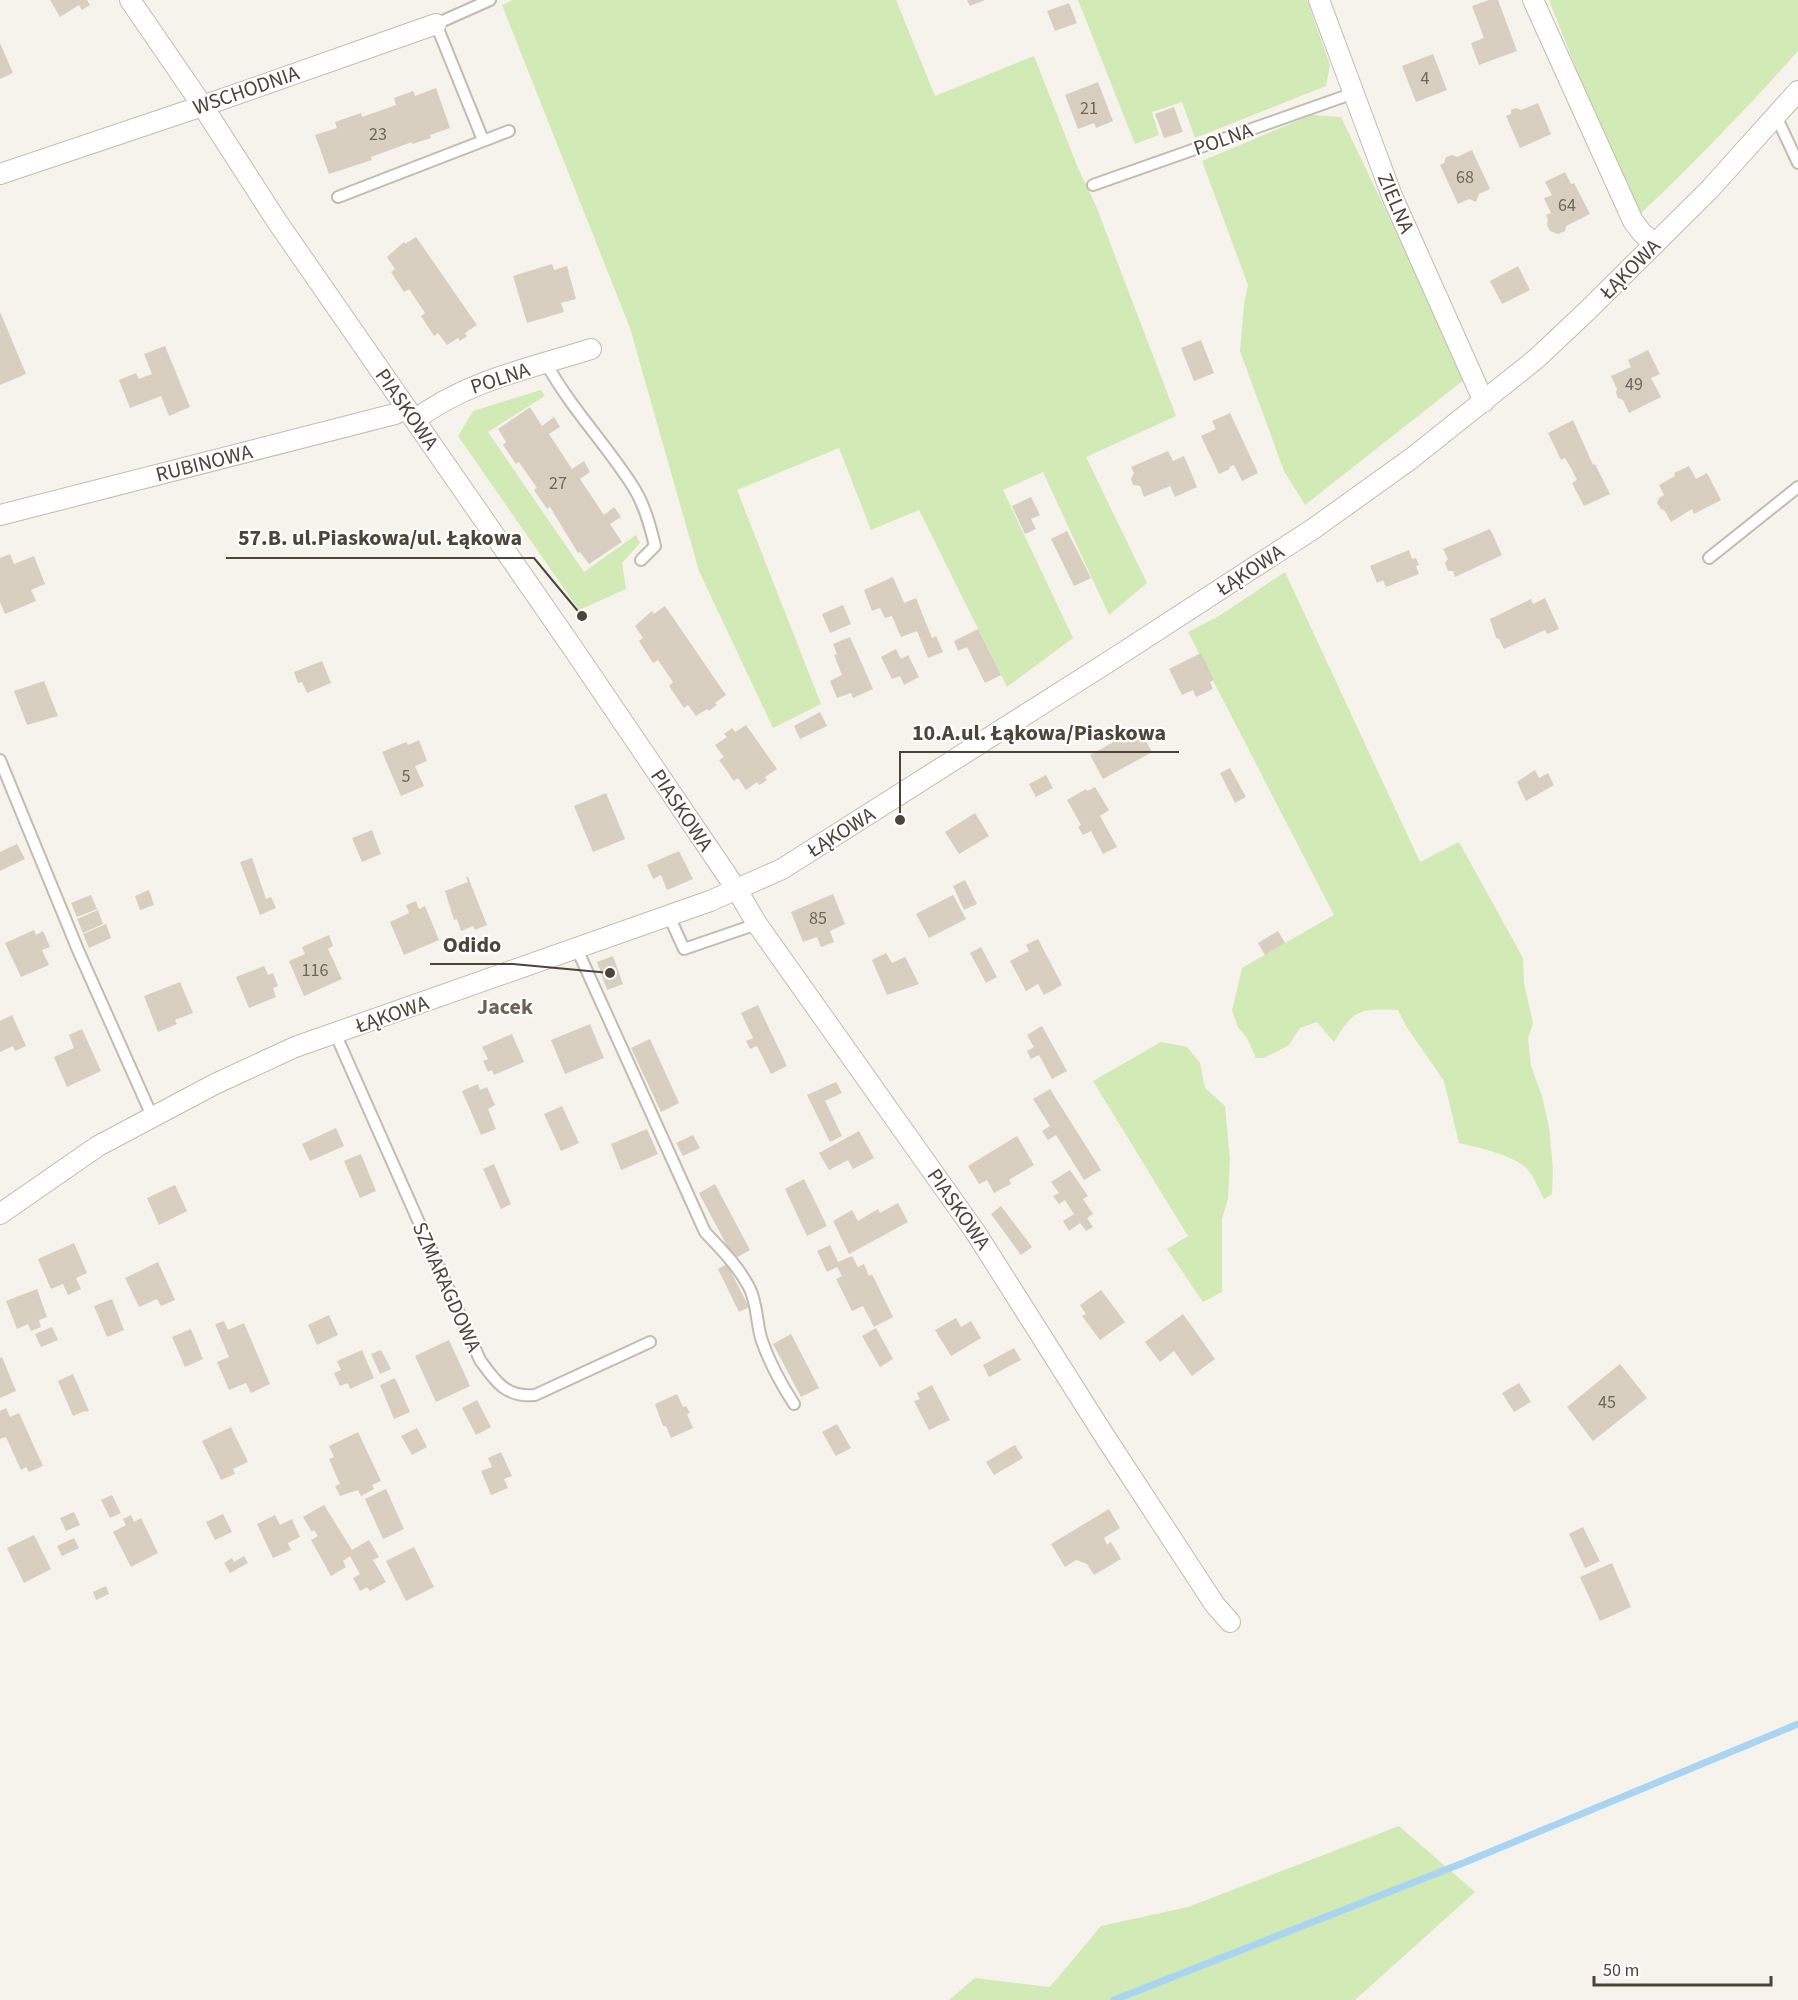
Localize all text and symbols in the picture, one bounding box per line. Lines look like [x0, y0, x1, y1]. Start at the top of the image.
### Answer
street label: WSCHODNIA [189, 58, 304, 122]
house number: 4 [1421, 66, 1430, 91]
house number: 21 [1080, 96, 1098, 121]
street label: POLNA [1189, 115, 1257, 163]
house number: 23 [369, 122, 387, 147]
house number: 68 [1456, 165, 1474, 190]
street label: ZIELNA [1370, 168, 1422, 238]
house number: 64 [1558, 193, 1576, 218]
street label: ŁĄKOWA [1592, 231, 1668, 307]
street label: POLNA [466, 354, 534, 402]
street label: PIASKOWA [368, 362, 446, 456]
house number: 49 [1625, 372, 1643, 397]
street label: RUBINOWA [153, 436, 256, 489]
house number: 27 [549, 471, 567, 496]
callout: 57.B. ul.Piaskowa/ul. Łąkowa [226, 518, 534, 558]
text: 57.B. ul.Piaskowa/ul. Łąkowa [238, 522, 522, 554]
street label: ŁĄKOWA [1209, 537, 1290, 604]
callout: 10.A.ul. Łąkowa/Piaskowa [900, 712, 1179, 752]
text: 10.A.ul. Łąkowa/Piaskowa [912, 717, 1166, 749]
street label: PIASKOWA [643, 763, 721, 858]
house number: 5 [402, 764, 411, 789]
street label: ŁĄKOWA [800, 799, 881, 865]
house number: 85 [809, 906, 827, 931]
callout: Odido [430, 924, 513, 964]
text: Odido [443, 929, 501, 961]
house number: 116 [302, 958, 328, 983]
street label: ŁĄKOWA [350, 987, 433, 1041]
district label: Jacek [477, 991, 533, 1023]
street label: PIASKOWA [920, 1162, 998, 1256]
street label: SZMARAGDOWA [405, 1217, 489, 1358]
house number: 45 [1598, 1390, 1616, 1415]
scale bar [1594, 1949, 1771, 1987]
text: 50 m [1603, 1958, 1639, 1983]

